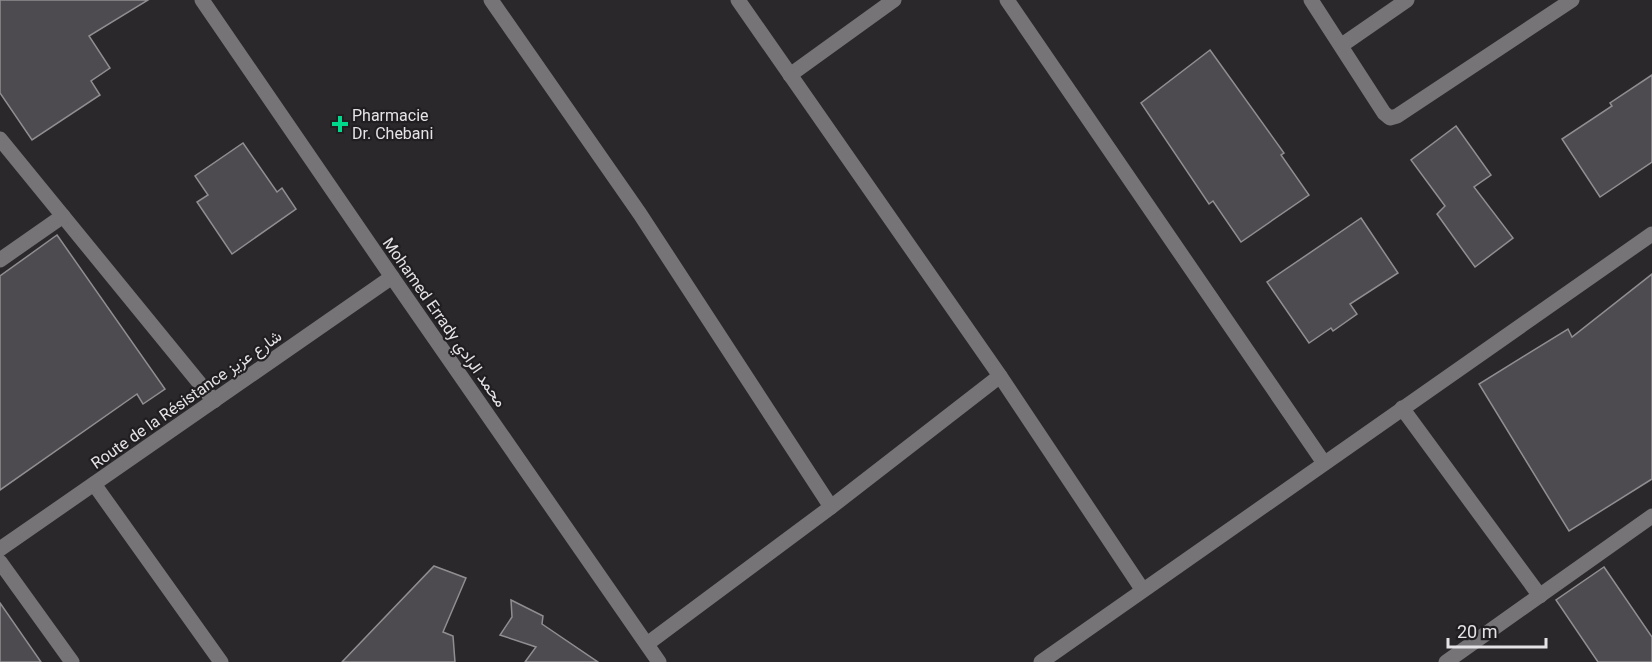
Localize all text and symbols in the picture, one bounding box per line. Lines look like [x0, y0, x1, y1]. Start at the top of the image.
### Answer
place label: Pharmacie Dr. Chebani [352, 106, 433, 143]
marker: Pharmacie Dr. Chebani [333, 117, 347, 131]
street label: Mohamed Errady محمد الرادي [376, 234, 510, 413]
street label: Route de la Résistance شارع عزيز [87, 326, 286, 474]
scale bar [1448, 611, 1546, 649]
text: 20 m [1457, 621, 1497, 642]

